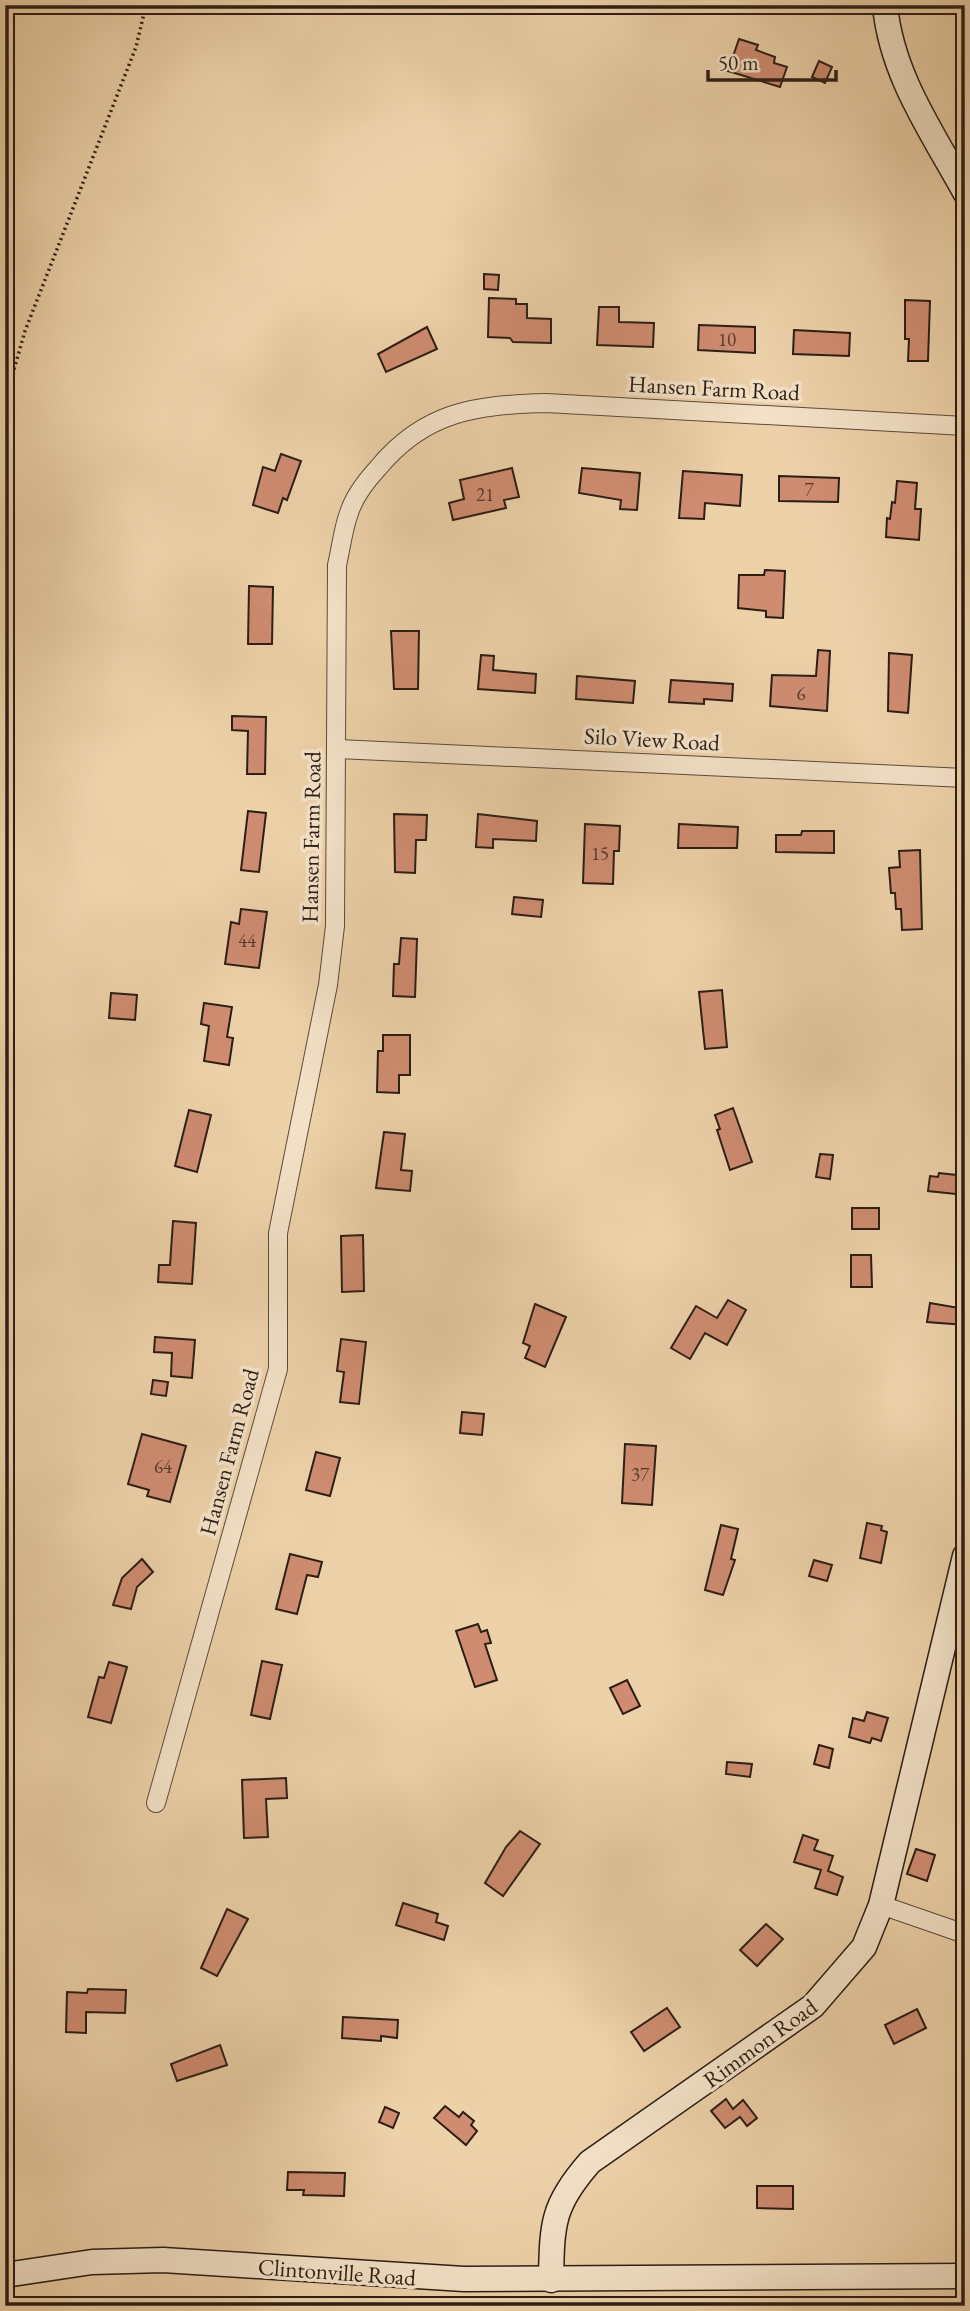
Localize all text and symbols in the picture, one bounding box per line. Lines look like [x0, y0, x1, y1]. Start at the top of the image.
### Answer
scale bar [708, 38, 835, 82]
text: 50 m [718, 49, 759, 76]
house number: 10 [718, 327, 736, 352]
street label: Hansen Farm Road [627, 369, 801, 407]
house number: 7 [804, 477, 814, 502]
house number: 21 [476, 482, 494, 507]
house number: 6 [796, 681, 806, 706]
street label: Silo View Road [583, 720, 721, 758]
street label: Hansen Farm Road [295, 751, 328, 923]
house number: 15 [591, 841, 609, 866]
house number: 44 [238, 928, 257, 953]
street label: Hansen Farm Road [192, 1365, 266, 1539]
house number: 64 [154, 1454, 173, 1479]
house number: 37 [631, 1462, 650, 1487]
street label: Rimmon Road [697, 1991, 823, 2095]
street label: Clintonville Road [257, 2252, 417, 2293]

